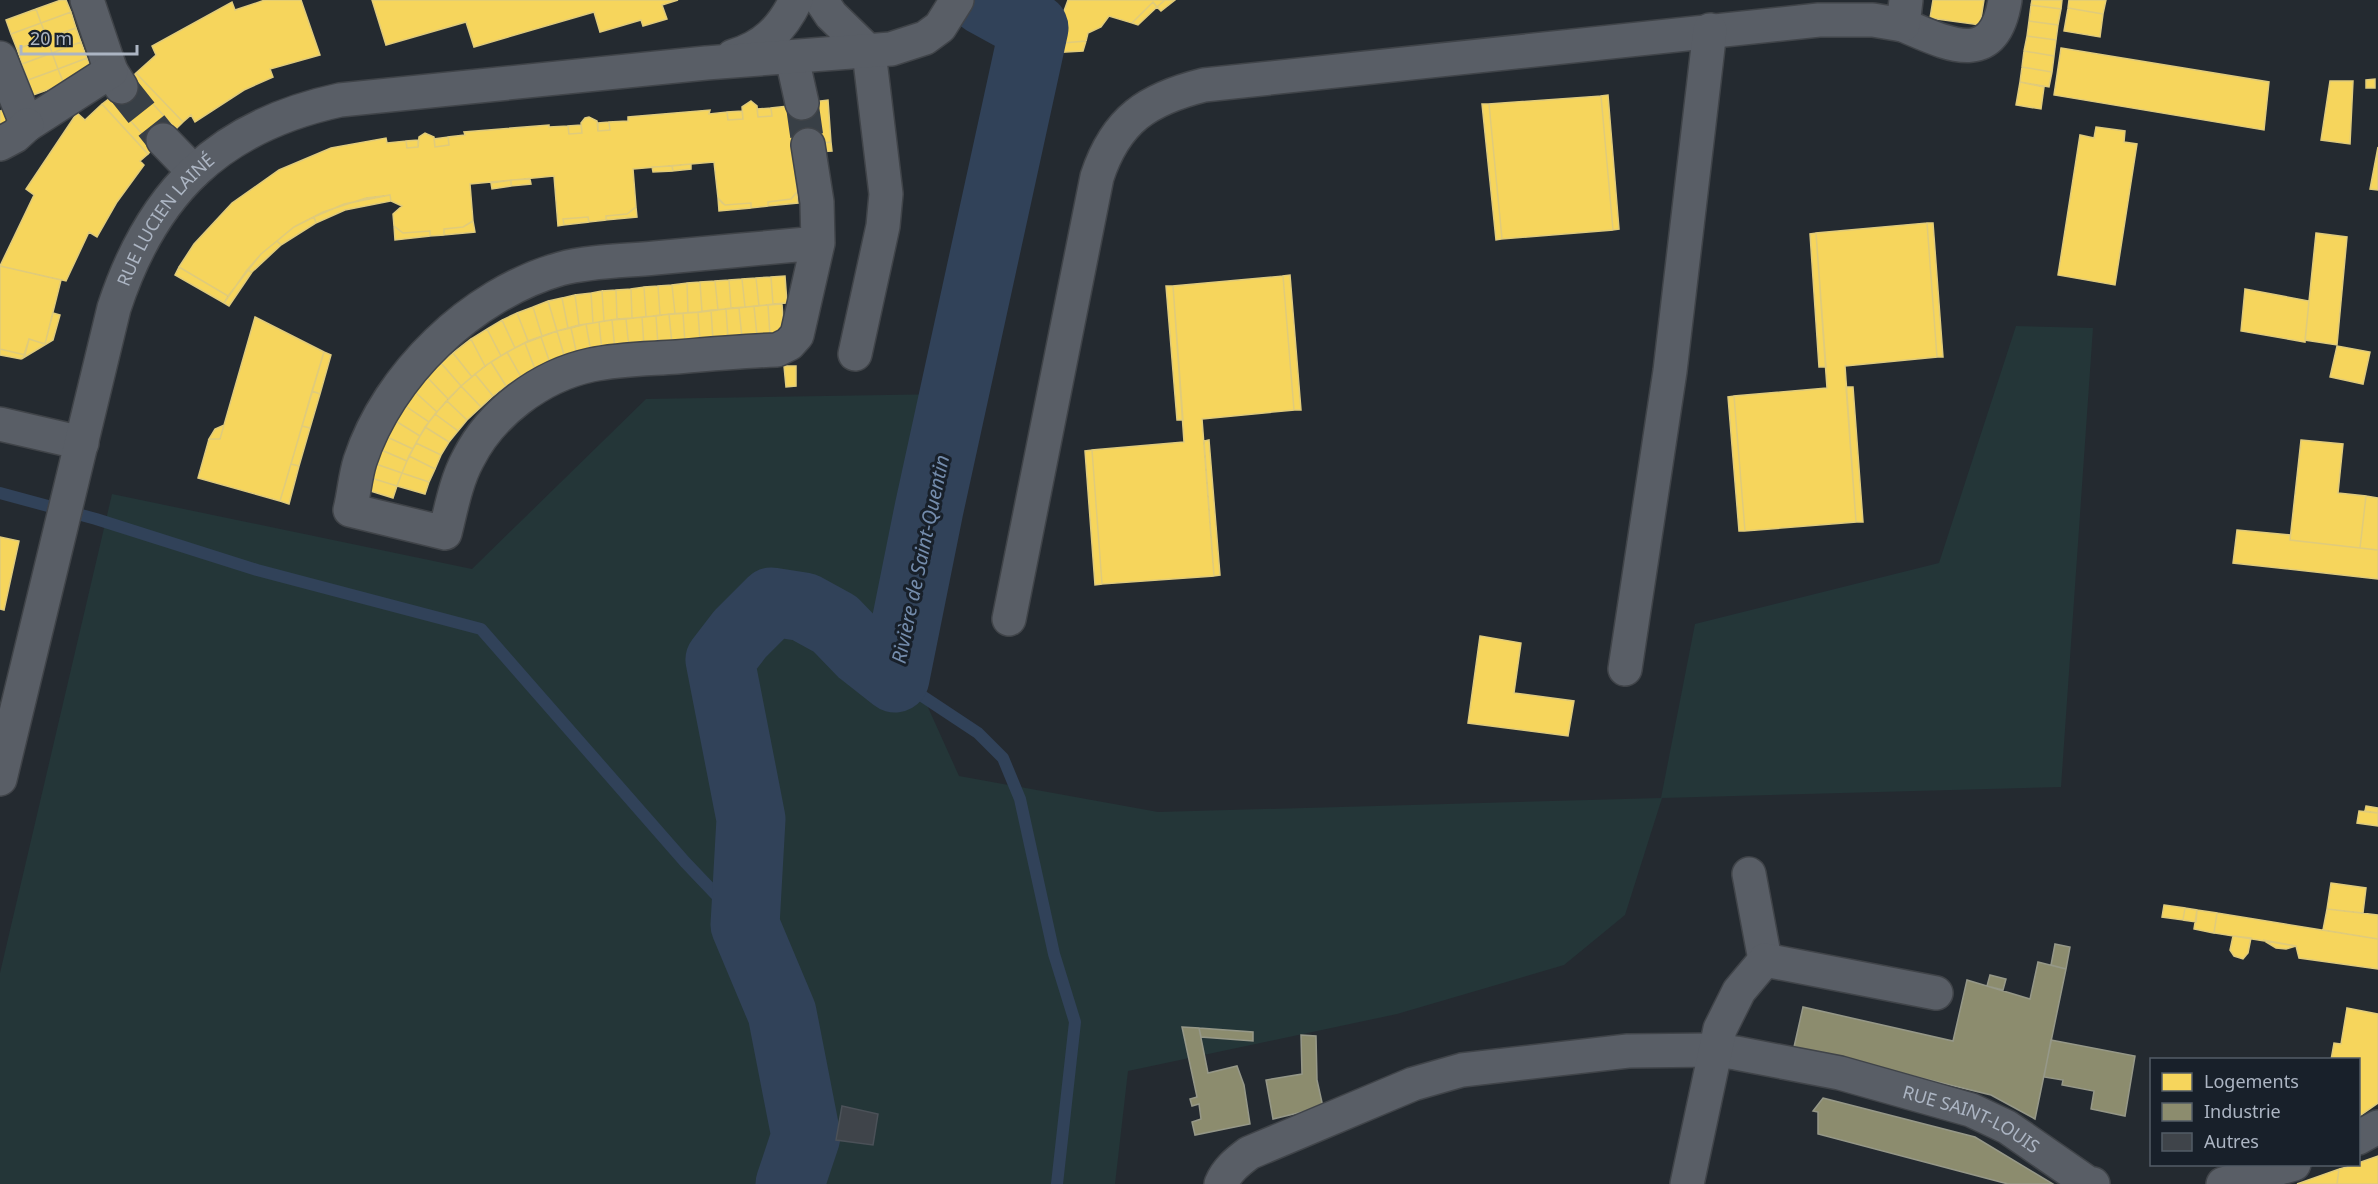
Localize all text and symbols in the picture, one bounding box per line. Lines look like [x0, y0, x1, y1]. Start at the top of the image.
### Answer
scale bar [21, 18, 136, 56]
text: 20 m [30, 26, 72, 50]
street label: RUE LUCIEN LAINÉ [111, 148, 219, 289]
water label: Rivière de Saint-Quentin [885, 452, 955, 666]
legend [2150, 1058, 2360, 1166]
text: Logements [2204, 1069, 2299, 1093]
street label: RUE SAINT-LOUIS [1900, 1079, 2045, 1158]
text: Industrie [2204, 1099, 2281, 1123]
text: Autres [2204, 1129, 2259, 1153]

